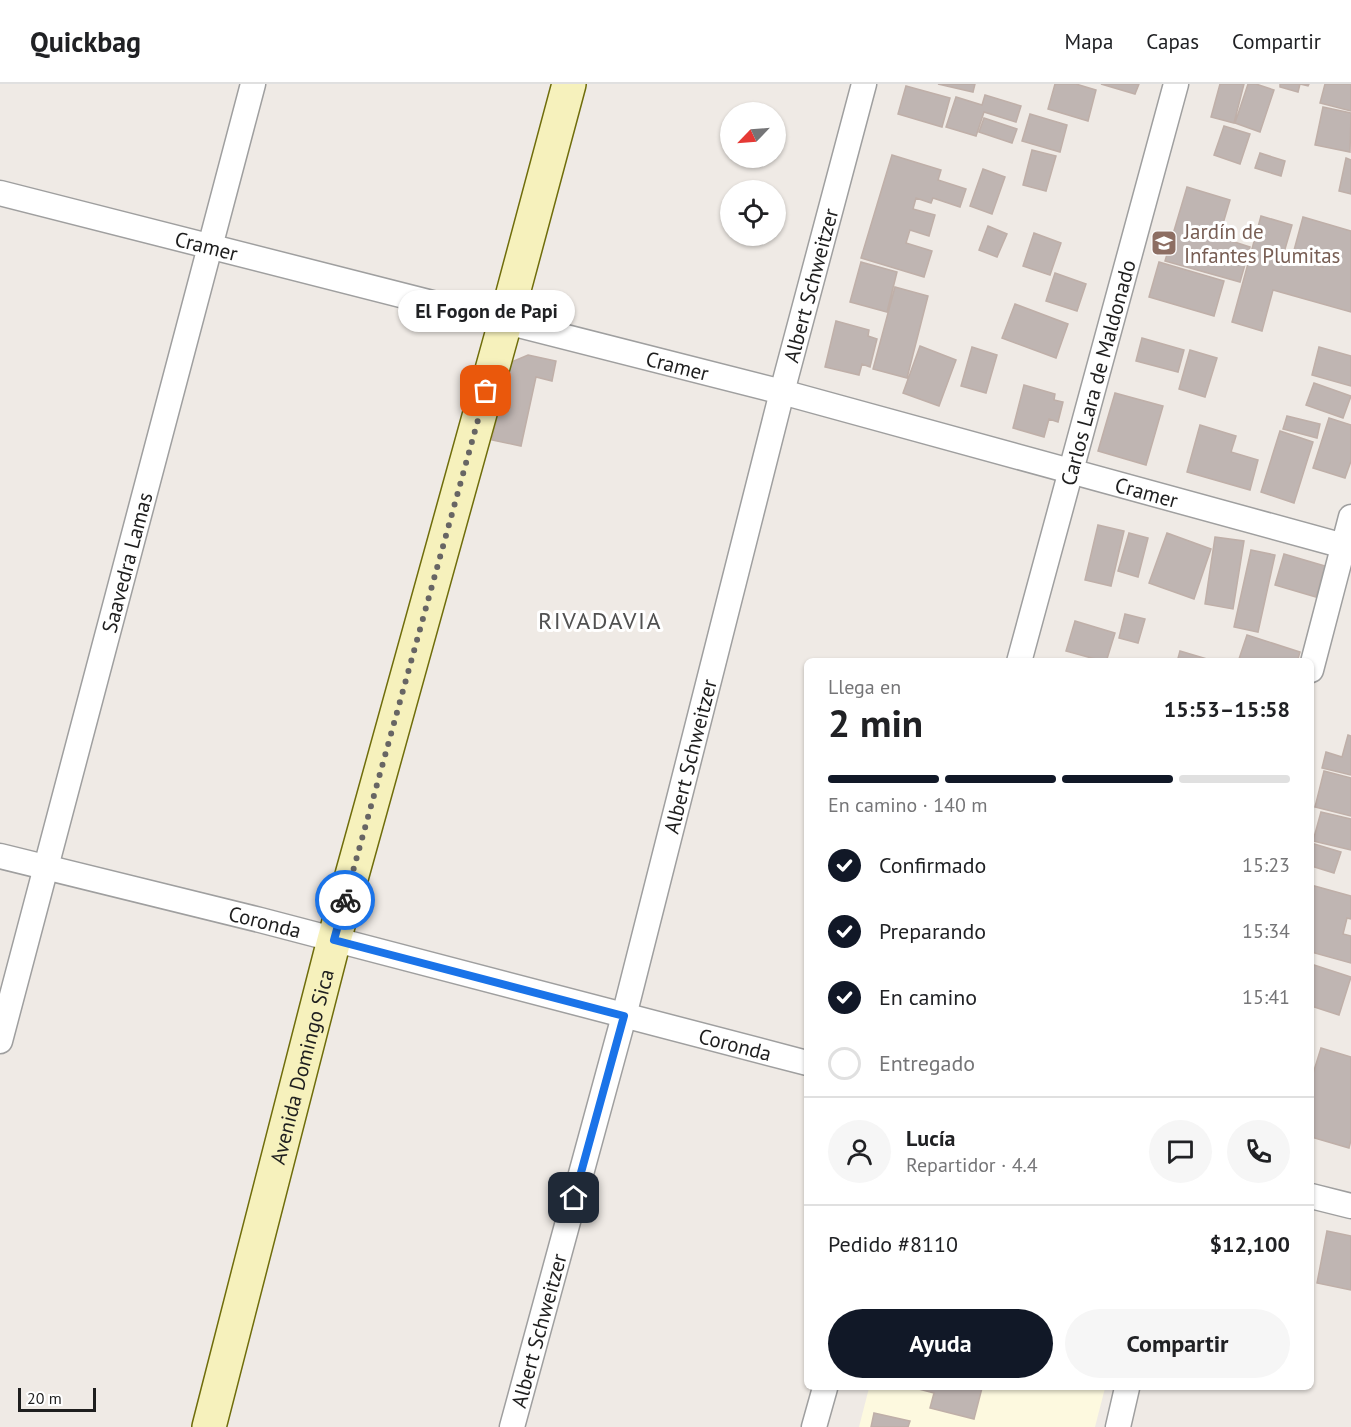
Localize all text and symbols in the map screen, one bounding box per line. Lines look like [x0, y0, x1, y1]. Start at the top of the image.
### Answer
text: Quickbag [30, 23, 141, 60]
text: Mapa [1065, 28, 1113, 55]
text: Capas [1146, 28, 1199, 55]
text: Compartir [1232, 28, 1321, 55]
north arrow [720, 102, 786, 168]
map controls [720, 102, 786, 246]
button: locate [720, 180, 786, 246]
street label: Albert Schweitzer [777, 205, 844, 366]
place label: Jardín de Infantes Plumitas [1183, 218, 1340, 269]
street label: Cramer [172, 225, 241, 267]
school or university icon: Jardín de Infantes Plumitas [1149, 228, 1179, 258]
street label: Carlos Lara de Maldonado [1054, 257, 1141, 488]
callout: El Fogon de Papi [398, 289, 574, 331]
text: El Fogon de Papi [415, 298, 558, 324]
street label: Cramer [643, 344, 712, 386]
pin [460, 365, 511, 416]
icon: bag [469, 374, 502, 407]
street label: Cramer [1112, 470, 1181, 513]
street label: Saavedra Lamas [95, 489, 158, 636]
district label: RIVADAVIA [538, 605, 662, 636]
text: Llega en [828, 674, 901, 700]
street label: Albert Schweitzer [657, 676, 722, 836]
text: 15:53–15:58 [1164, 695, 1290, 723]
text: 2 min [828, 697, 923, 748]
text: En camino · 140 m [828, 792, 988, 818]
icon: check [828, 849, 861, 882]
text: Confirmado [879, 851, 986, 879]
text: 15:23 [1242, 852, 1290, 878]
courier [315, 870, 375, 930]
icon: bike [329, 884, 362, 917]
street label: Coronda [226, 899, 304, 944]
icon: check [828, 915, 861, 948]
text: Preparando [879, 917, 986, 945]
text: 15:34 [1242, 918, 1290, 944]
street label: Avenida Domingo Sica [263, 966, 340, 1167]
icon: check [828, 981, 861, 1014]
text: En camino [879, 983, 977, 1011]
text: 15:41 [1242, 984, 1290, 1010]
street label: Coronda [696, 1022, 775, 1067]
text: Entregado [879, 1049, 975, 1077]
button: person [828, 1120, 891, 1183]
button: chat [1149, 1120, 1212, 1183]
button: phone [1227, 1120, 1290, 1183]
text: Lucía [906, 1124, 956, 1152]
text: Repartidor · 4.4 [906, 1152, 1038, 1178]
pin [548, 1172, 599, 1223]
icon: home [557, 1181, 590, 1214]
text: Pedido #8110 [828, 1230, 958, 1258]
text: $12,100 [1210, 1230, 1290, 1258]
street label: Albert Schweitzer [504, 1250, 572, 1411]
button: Ayuda [828, 1309, 1053, 1378]
button: Compartir [1065, 1309, 1290, 1378]
scale bar [18, 1385, 96, 1412]
text: 20 m [27, 1388, 62, 1408]

